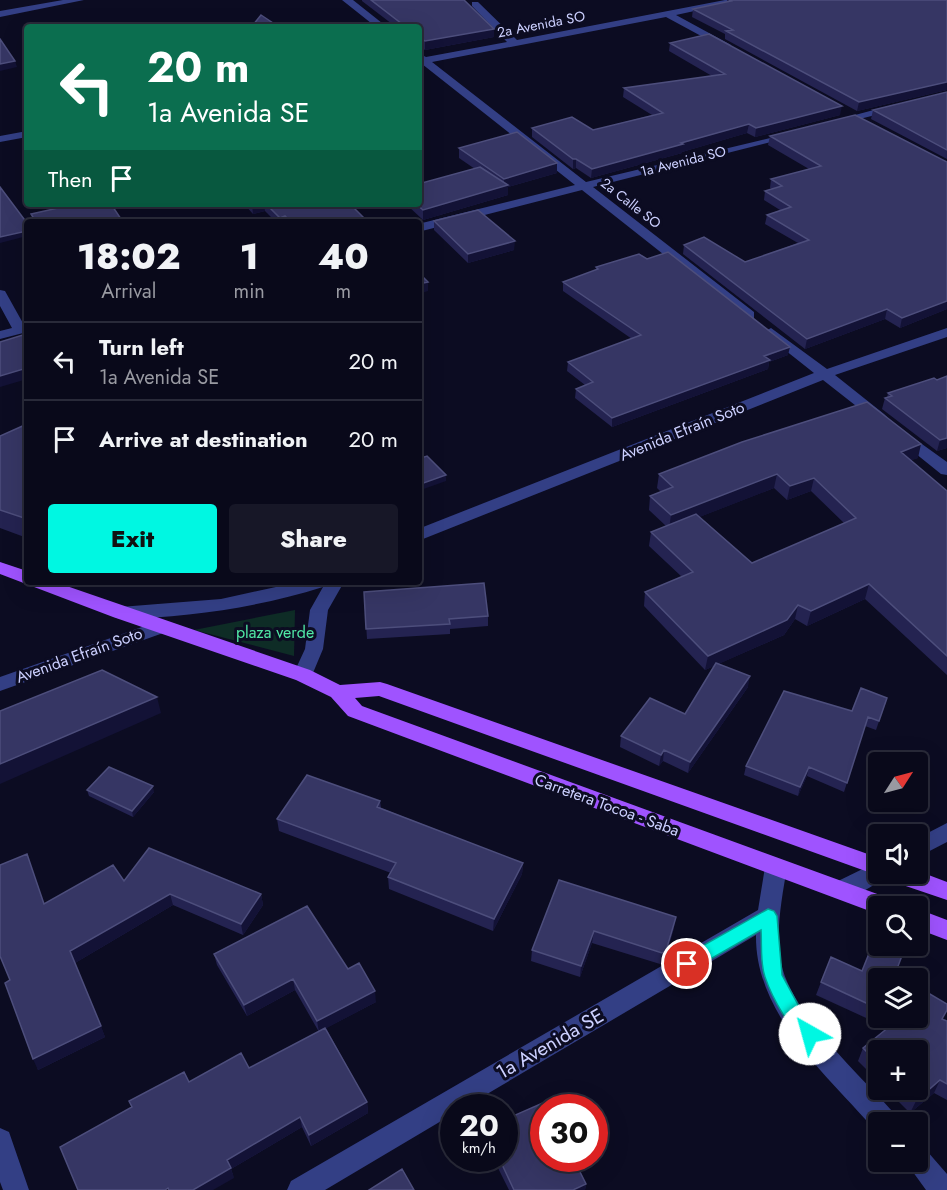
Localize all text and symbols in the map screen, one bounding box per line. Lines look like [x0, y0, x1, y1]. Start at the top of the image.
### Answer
street label: 2a Avenida SO [495, 6, 587, 42]
text: 20 m [147, 37, 249, 98]
icon: left [48, 48, 126, 126]
text: 1a Avenida SE [147, 93, 309, 132]
street label: 1a Avenida SO [638, 141, 728, 181]
icon: arrive [105, 162, 138, 195]
text: Then [48, 163, 93, 195]
street label: 2a Calle SO [597, 173, 665, 233]
text: 18:02 [77, 230, 180, 282]
text: 1 [240, 230, 259, 282]
text: 40 [318, 230, 369, 282]
text: Arrival [101, 277, 156, 306]
text: min [234, 277, 265, 306]
text: m [336, 277, 351, 306]
text: Turn left [99, 331, 184, 363]
icon: left [48, 345, 81, 378]
text: 20 m [349, 345, 398, 377]
text: 1a Avenida SE [99, 363, 219, 392]
street label: Avenida Efraín Soto [616, 395, 748, 467]
icon: arrive [48, 423, 81, 456]
text: Arrive at destination [99, 423, 308, 455]
text: 20 m [349, 423, 398, 455]
button: Exit [48, 504, 217, 573]
button: Share [229, 504, 398, 573]
street label: Avenida Efraín Soto [13, 621, 146, 689]
park label: plaza verde [236, 621, 314, 644]
north arrow [868, 752, 928, 812]
map controls [868, 752, 928, 1172]
street label: Carretera Tocoa - Saba [531, 768, 683, 842]
button: sound [868, 824, 928, 884]
button: search [868, 896, 928, 956]
pin [661, 938, 712, 989]
icon: arrive [670, 947, 703, 980]
button: layers [868, 968, 928, 1028]
street label: 1a Avenida SE [491, 1001, 609, 1087]
position arrow [778, 1002, 842, 1066]
button: + [868, 1040, 928, 1100]
speed limit sign: 30 [530, 1094, 608, 1172]
text: 20 [459, 1104, 499, 1147]
button: − [868, 1112, 928, 1172]
text: km/h [462, 1137, 496, 1159]

